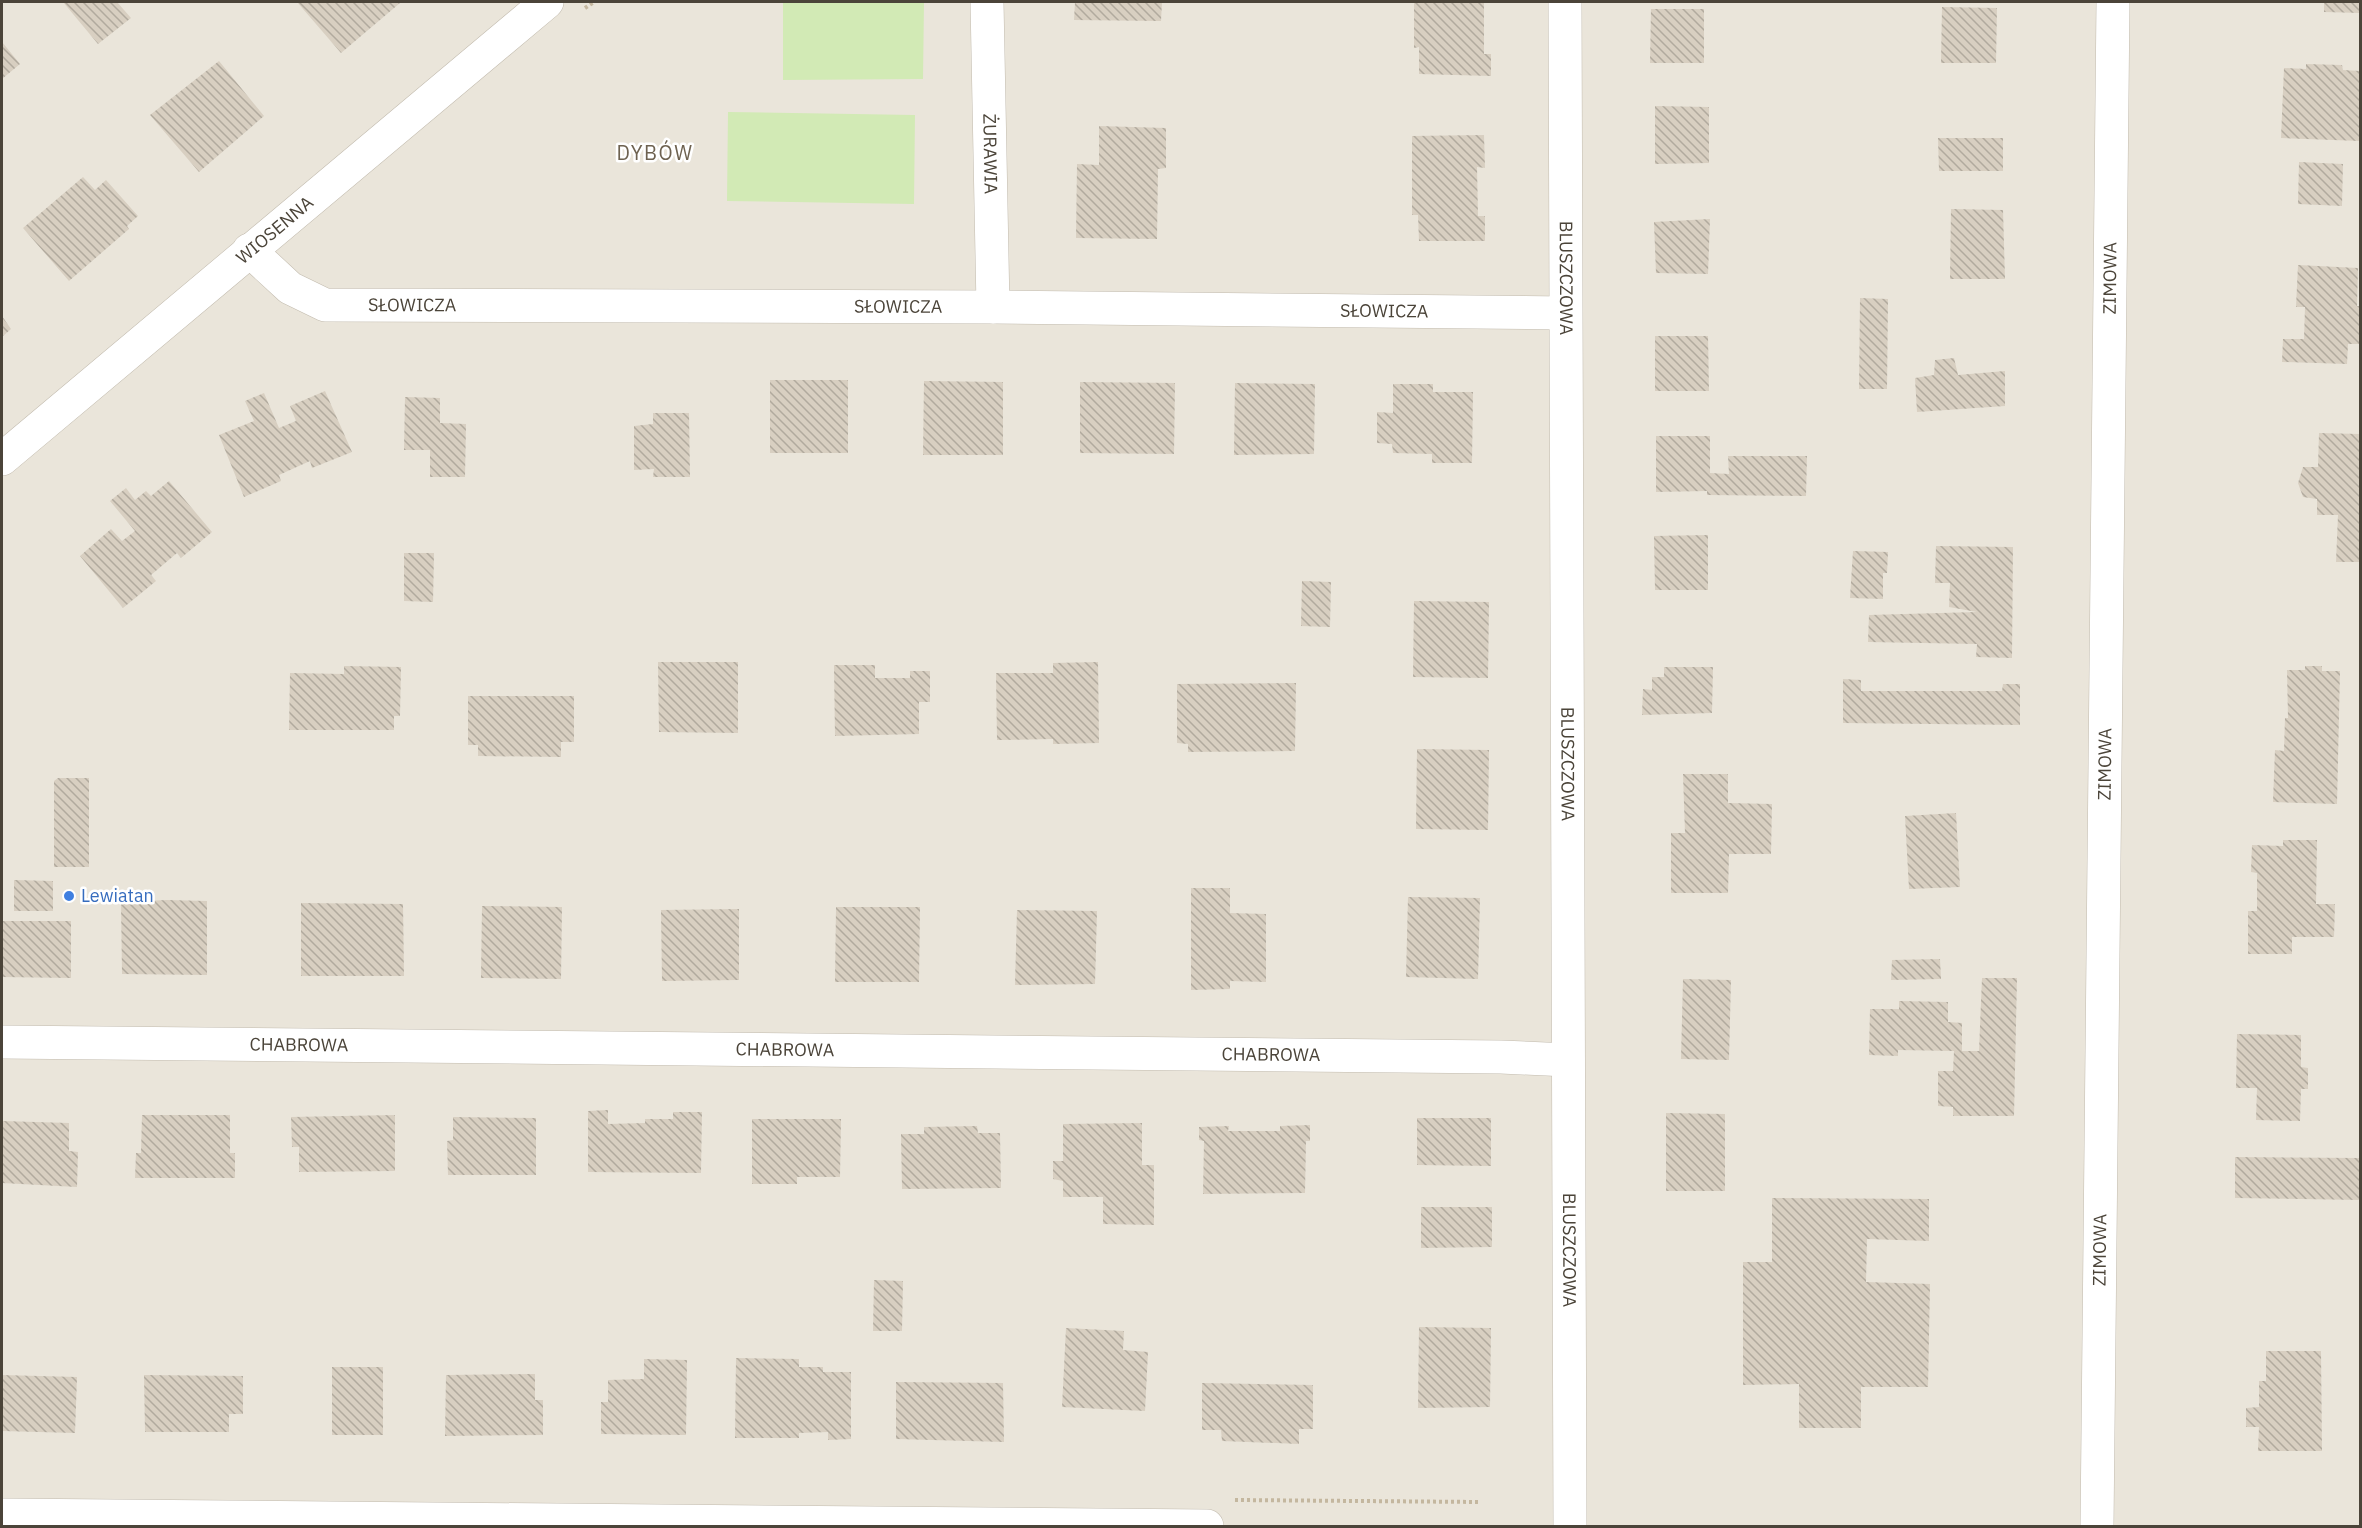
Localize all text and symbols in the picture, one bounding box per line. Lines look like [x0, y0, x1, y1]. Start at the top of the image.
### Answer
street label: ŻURAWIA [978, 114, 1003, 195]
district label: DYBÓW [616, 139, 694, 166]
street label: WIOSENNA [231, 191, 318, 269]
street label: BLUSZCZOWA [1555, 221, 1578, 336]
street label: ZIMOWA [2098, 241, 2121, 314]
street label: SŁOWICZA [368, 293, 457, 316]
street label: SŁOWICZA [854, 295, 943, 318]
street label: SŁOWICZA [1340, 299, 1429, 323]
street label: BLUSZCZOWA [1556, 707, 1580, 822]
street label: ZIMOWA [2093, 727, 2116, 800]
place label: Lewiatan [81, 884, 154, 907]
marker: Lewiatan [62, 889, 76, 903]
street label: CHABROWA [249, 1032, 349, 1056]
street label: CHABROWA [735, 1037, 835, 1061]
street label: CHABROWA [1221, 1042, 1321, 1066]
street label: BLUSZCZOWA [1558, 1193, 1581, 1308]
street label: ZIMOWA [2088, 1213, 2111, 1286]

